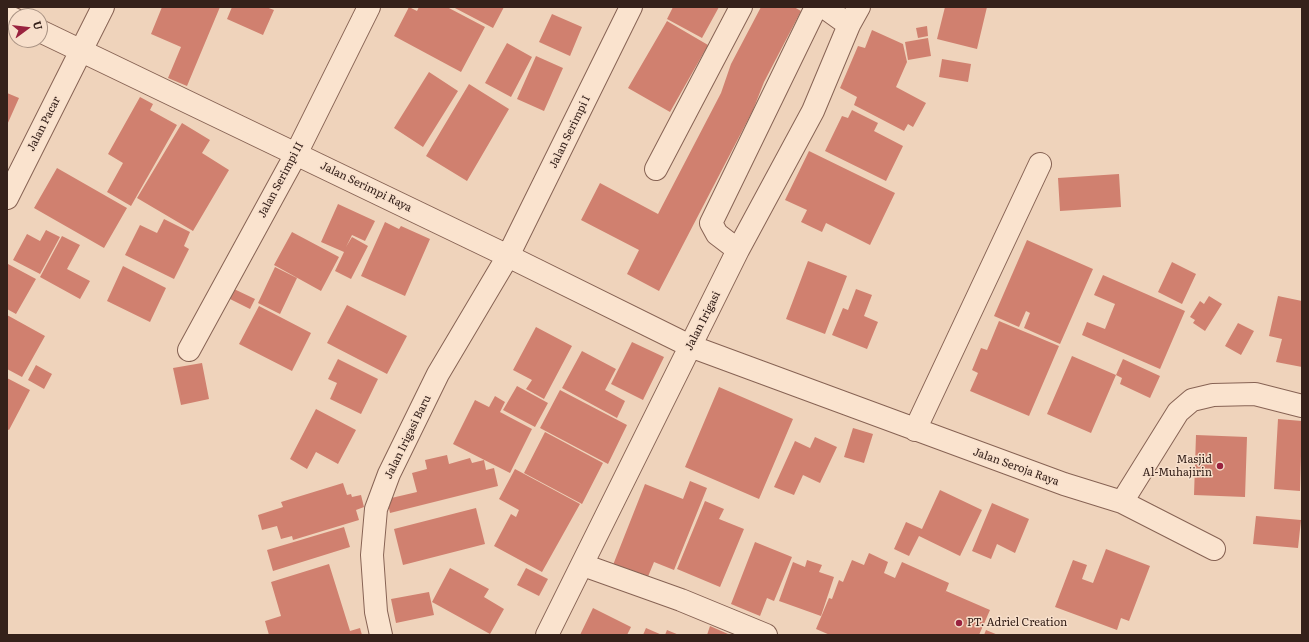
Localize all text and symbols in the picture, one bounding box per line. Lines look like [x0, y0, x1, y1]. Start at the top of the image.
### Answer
north arrow [8, 8, 48, 48]
text: U [30, 19, 47, 31]
street label: Jalan Serimpi I [547, 93, 593, 171]
street label: Jalan Pacar [25, 94, 63, 154]
street label: Jalan Serimpi II [255, 140, 307, 220]
street label: Jalan Serimpi Raya [318, 159, 414, 215]
street label: Jalan Irigasi [682, 289, 724, 353]
street label: Jalan Irigasi Baru [382, 393, 434, 481]
street label: Jalan Seroja Raya [971, 445, 1061, 489]
place label: Masjid Al-Muhajirin [1143, 453, 1212, 479]
marker: Masjid Al-Muhajirin [1215, 461, 1225, 471]
place label: PT. Adriel Creation [967, 616, 1067, 630]
marker: PT. Adriel Creation [954, 618, 964, 628]

